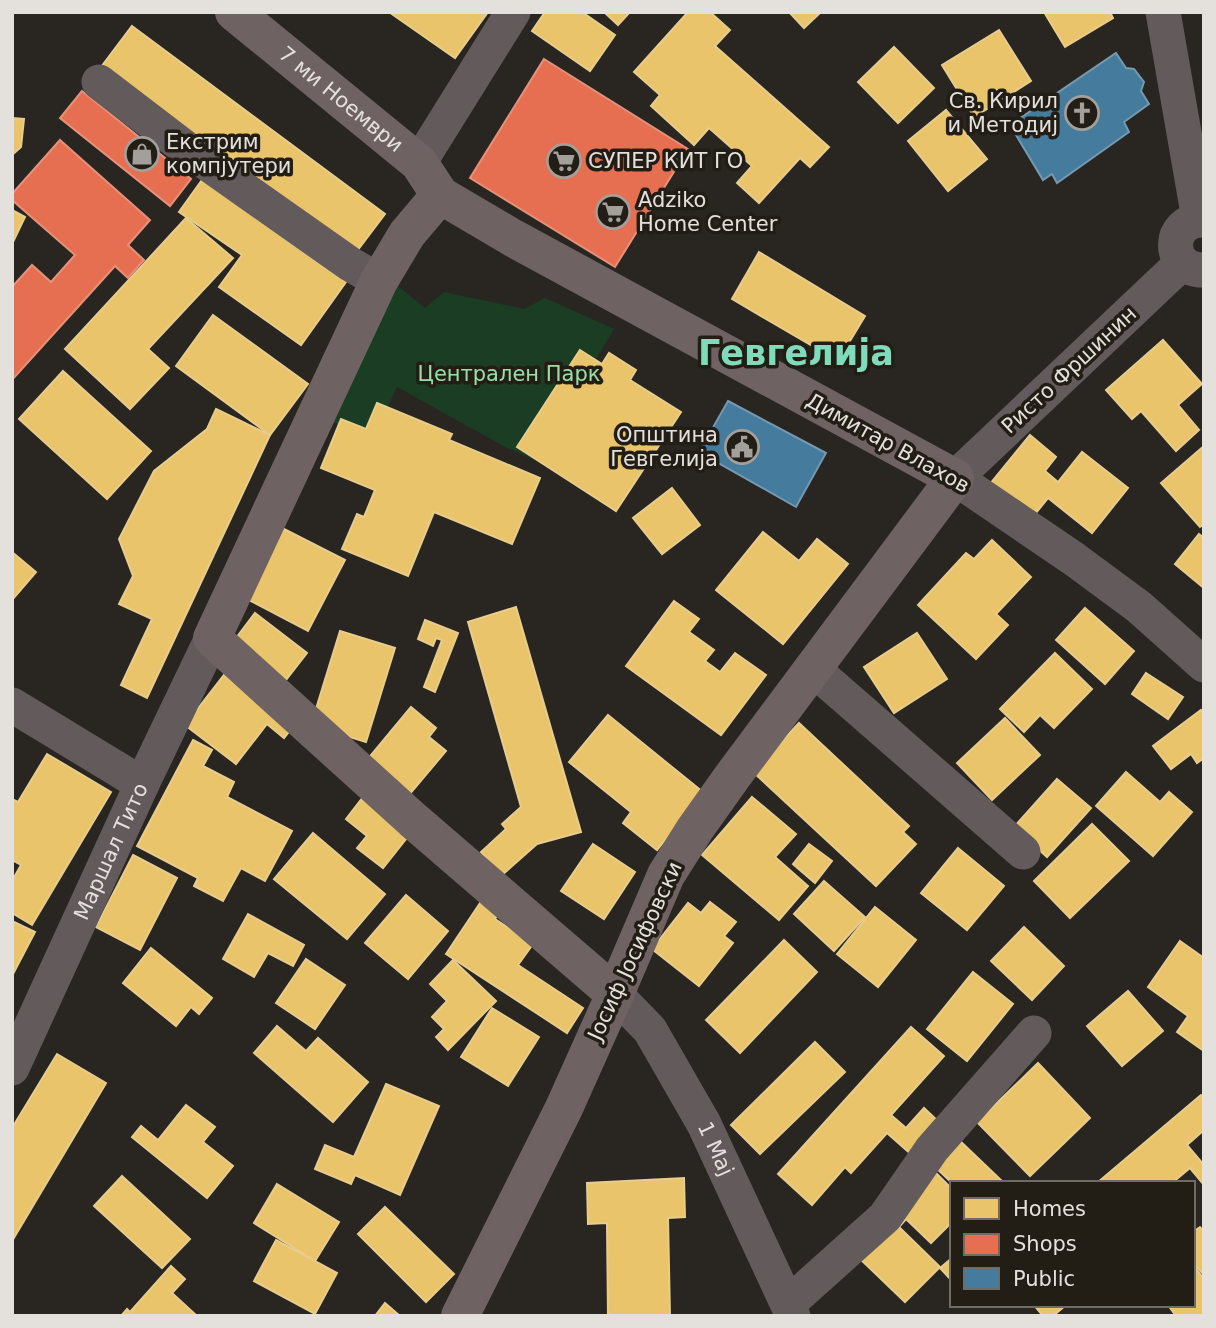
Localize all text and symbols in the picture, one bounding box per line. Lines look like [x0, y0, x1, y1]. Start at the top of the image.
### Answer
street label: 7 ми Ноември [274, 42, 408, 157]
place label: Св. Кирил и Методиј [948, 89, 1058, 137]
church icon: Св. Кирил и Методиј [1063, 94, 1101, 132]
place label: Екстрим компјутери [166, 130, 292, 178]
shop icon: Екстрим компјутери [123, 135, 161, 173]
supermarket icon: СУПЕР КИТ ГО [545, 142, 583, 180]
place label: СУПЕР КИТ ГО [588, 149, 743, 173]
place label: Adziko Home Center [638, 188, 778, 236]
supermarket icon: Adziko Home Center [594, 193, 632, 231]
street label: Ристо Фршинин [997, 302, 1141, 438]
district label: Гевгелија [698, 333, 894, 373]
park label: Централен Парк [418, 362, 600, 386]
street label: Димитар Влахов [802, 388, 974, 498]
place label: Општина Гевгелија [610, 423, 718, 471]
public building icon: Општина Гевгелија [723, 428, 761, 466]
street label: Маршал Тито [69, 779, 153, 924]
street label: Јосиф Јосифовски [582, 858, 687, 1046]
street label: 1 Мај [693, 1118, 738, 1180]
legend [950, 1181, 1195, 1307]
text: Homes [1013, 1197, 1086, 1221]
text: Shops [1013, 1232, 1077, 1256]
text: Public [1013, 1267, 1075, 1291]

